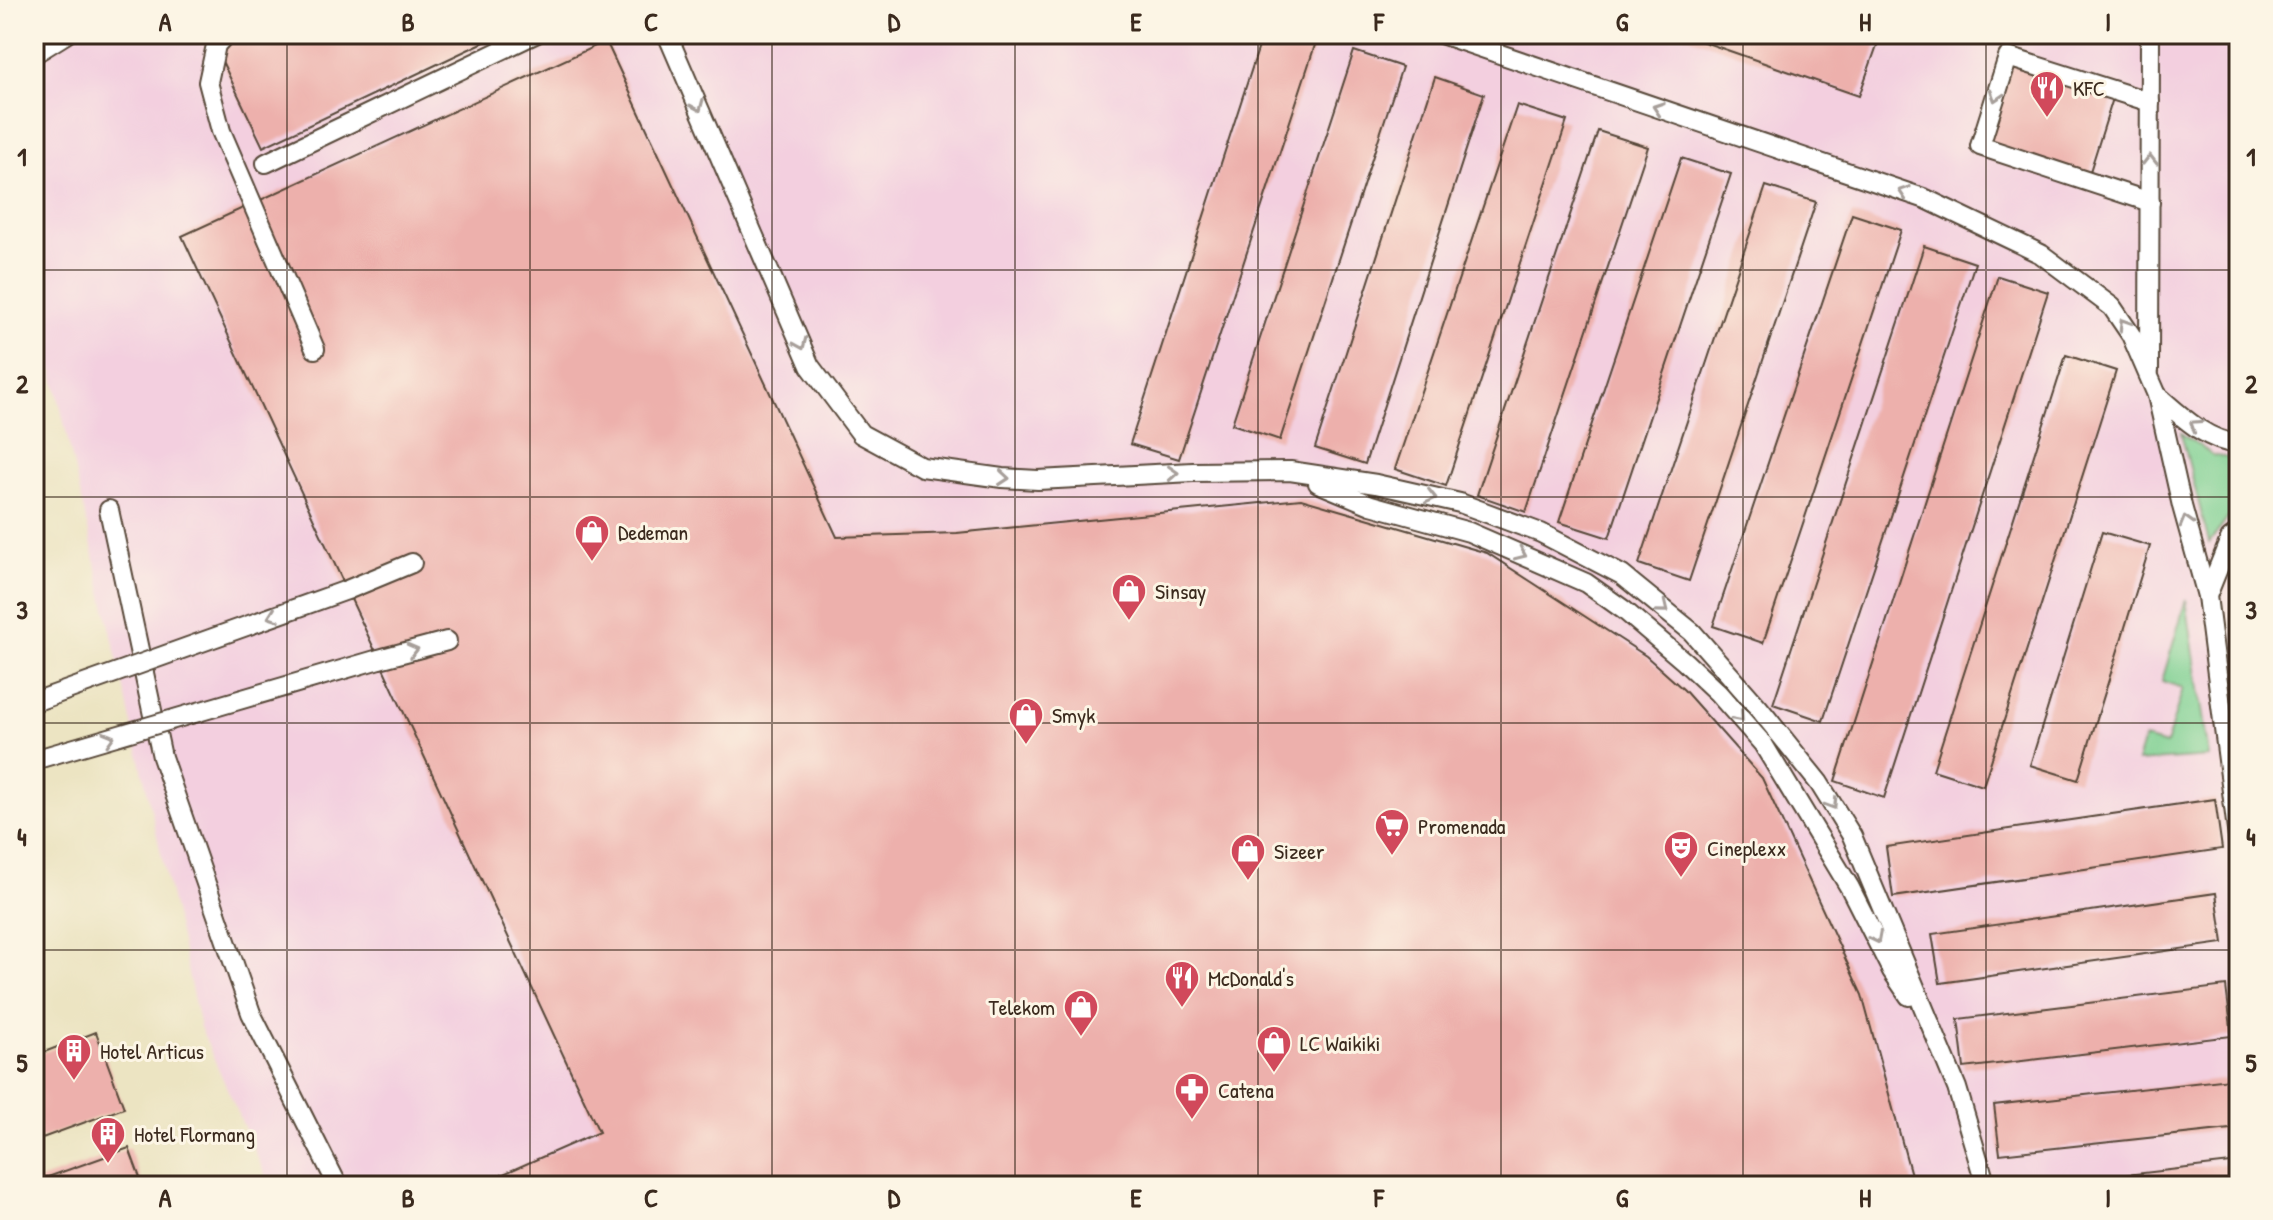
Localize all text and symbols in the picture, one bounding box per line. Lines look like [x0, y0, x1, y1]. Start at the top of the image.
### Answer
text: A [159, 4, 172, 39]
text: B [401, 4, 415, 39]
text: C [644, 4, 658, 39]
text: D [888, 4, 901, 39]
text: E [1130, 4, 1142, 39]
text: F [1373, 4, 1385, 39]
text: G [1616, 4, 1629, 39]
text: H [1859, 4, 1871, 39]
text: I [2105, 4, 2111, 39]
restaurant icon: KFC [2028, 69, 2066, 119]
place label: KFC [2073, 73, 2105, 103]
one-way arrow [1989, 88, 2005, 102]
one-way arrow [689, 98, 705, 112]
one-way arrow [1652, 102, 1666, 118]
text: 1 [17, 139, 27, 174]
text: 1 [2246, 139, 2256, 174]
one-way arrow [2141, 153, 2159, 166]
one-way arrow [1898, 185, 1912, 201]
one-way arrow [2118, 319, 2133, 333]
one-way arrow [791, 336, 807, 351]
text: 2 [16, 366, 29, 401]
text: 2 [2245, 366, 2258, 401]
one-way arrow [2189, 420, 2204, 435]
one-way arrow [1167, 465, 1180, 482]
one-way arrow [998, 469, 1011, 486]
one-way arrow [1424, 488, 1437, 505]
shop icon: Dedeman [573, 513, 611, 563]
one-way arrow [2179, 515, 2195, 529]
place label: Dedeman [618, 517, 688, 547]
one-way arrow [1513, 544, 1527, 560]
shop icon: Sinsay [1110, 572, 1148, 622]
place label: Sinsay [1155, 576, 1206, 606]
text: 3 [16, 592, 28, 627]
text: 3 [2245, 592, 2257, 627]
one-way arrow [1654, 599, 1669, 613]
one-way arrow [267, 607, 281, 623]
one-way arrow [405, 642, 419, 659]
shop icon: Smyk [1007, 696, 1045, 746]
place label: Smyk [1052, 700, 1096, 730]
one-way arrow [1729, 708, 1744, 723]
one-way arrow [101, 731, 115, 747]
one-way arrow [1823, 795, 1838, 810]
supermarket icon: Promenada [1373, 807, 1411, 857]
place label: Promenada [1418, 811, 1506, 841]
text: 4 [17, 819, 27, 854]
text: 4 [2246, 819, 2256, 854]
theatre icon: Cineplexx [1662, 829, 1700, 879]
shop icon: Sizeer [1229, 832, 1267, 882]
place label: Cineplexx [1707, 833, 1786, 863]
place label: Sizeer [1274, 836, 1325, 866]
one-way arrow [1866, 929, 1881, 944]
restaurant icon: McDonald's [1163, 959, 1201, 1009]
place label: McDonald's [1208, 963, 1294, 993]
shop icon: Telekom [1062, 988, 1100, 1038]
place label: Telekom [988, 992, 1055, 1022]
shop icon: LC Waikiki [1255, 1024, 1293, 1074]
place label: LC Waikiki [1300, 1028, 1381, 1058]
building icon: Hotel Articus [55, 1032, 93, 1082]
place label: Hotel Articus [100, 1036, 204, 1066]
text: 5 [17, 1045, 28, 1080]
text: 5 [2246, 1045, 2257, 1080]
pharmacy icon: Catena [1173, 1071, 1211, 1121]
place label: Catena [1218, 1075, 1274, 1105]
building icon: Hotel Flormang [89, 1115, 127, 1165]
place label: Hotel Flormang [134, 1119, 255, 1149]
text: A [159, 1180, 172, 1215]
text: B [401, 1180, 415, 1215]
text: C [644, 1180, 658, 1215]
text: D [888, 1180, 901, 1215]
text: E [1130, 1180, 1142, 1215]
text: F [1373, 1180, 1385, 1215]
text: G [1616, 1180, 1629, 1215]
text: H [1859, 1180, 1871, 1215]
text: I [2105, 1180, 2111, 1215]

